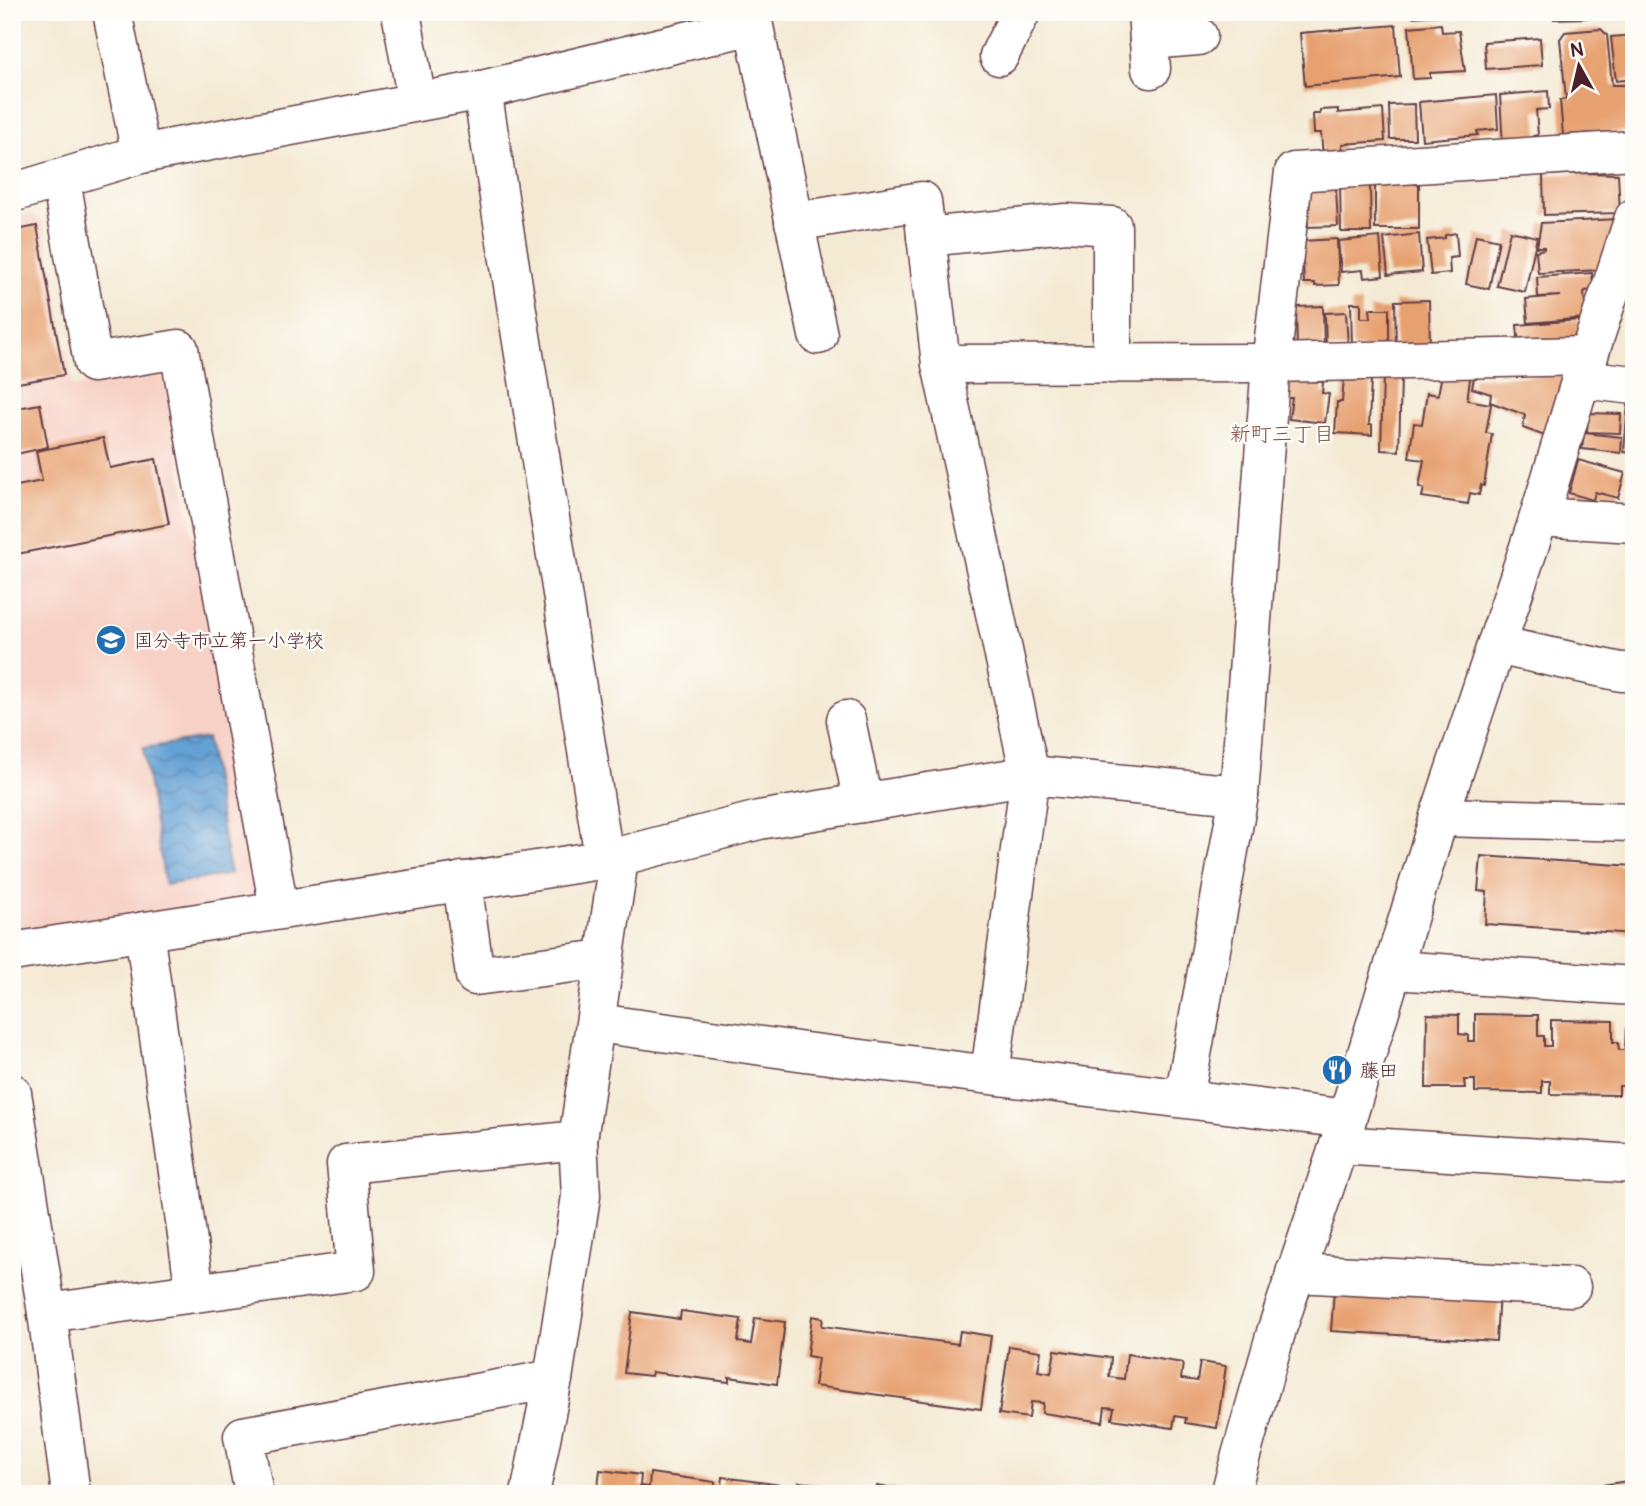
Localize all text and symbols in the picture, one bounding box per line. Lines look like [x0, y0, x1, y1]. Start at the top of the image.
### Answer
north arrow [1544, 32, 1614, 102]
text: N [1569, 37, 1585, 63]
district label: 新町三丁目 [1230, 421, 1335, 448]
school or university icon: 国分寺市立第一小学校 [94, 623, 128, 657]
place label: 国分寺市立第一小学校 [134, 629, 324, 653]
restaurant icon: 藤田 [1320, 1053, 1354, 1087]
place label: 藤田 [1360, 1059, 1398, 1083]

